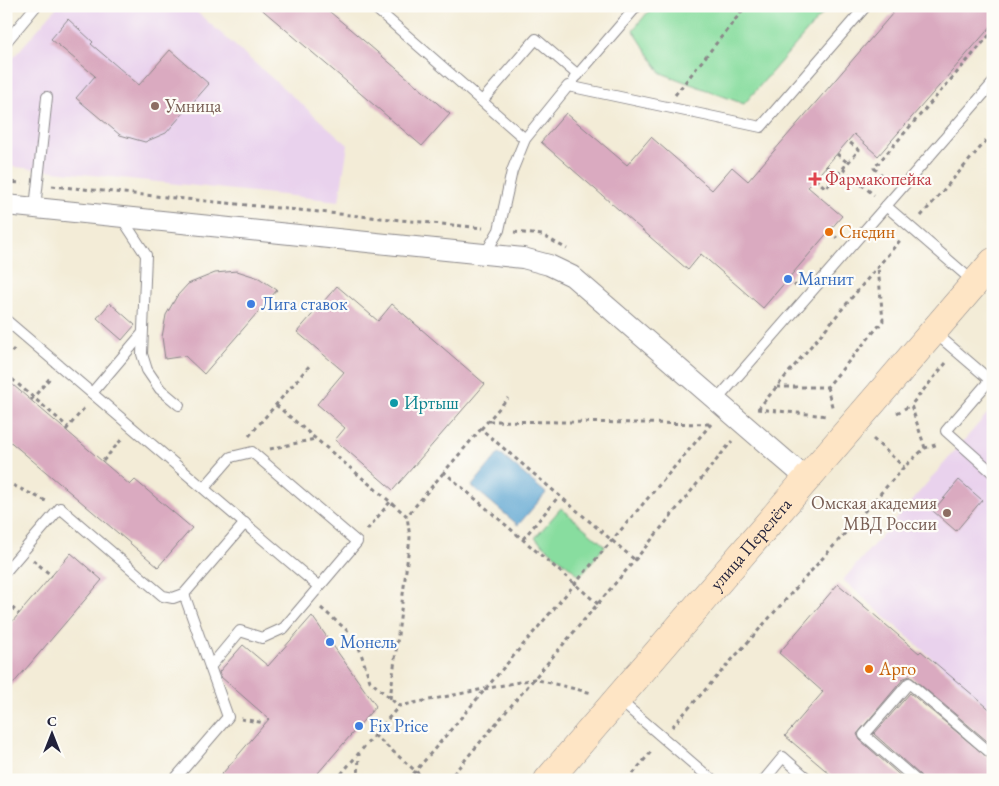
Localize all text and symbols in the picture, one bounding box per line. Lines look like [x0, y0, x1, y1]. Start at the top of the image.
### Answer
place label: Умница [164, 94, 222, 117]
marker: Умница [149, 100, 161, 112]
place label: Фармакопейка [825, 167, 933, 190]
marker: Фармакопейка [809, 173, 821, 185]
place label: Снедин [839, 220, 895, 243]
marker: Снедин [823, 226, 835, 238]
place label: Магнит [798, 267, 854, 290]
marker: Магнит [782, 273, 794, 285]
place label: Лига ставок [261, 292, 348, 315]
marker: Лига ставок [245, 298, 257, 310]
place label: Иртыш [404, 391, 459, 414]
marker: Иртыш [388, 397, 400, 409]
place label: Омская академия МВД России [811, 491, 937, 535]
street label: улица Перелёта [704, 492, 797, 595]
marker: Омская академия МВД России [941, 507, 953, 519]
place label: Монель [340, 630, 397, 653]
marker: Монель [324, 636, 336, 648]
place label: Арго [878, 657, 916, 680]
marker: Арго [863, 663, 875, 675]
north arrow [28, 708, 78, 758]
text: С [47, 712, 57, 730]
place label: Fix Price [369, 714, 428, 737]
marker: Fix Price [353, 720, 365, 732]

